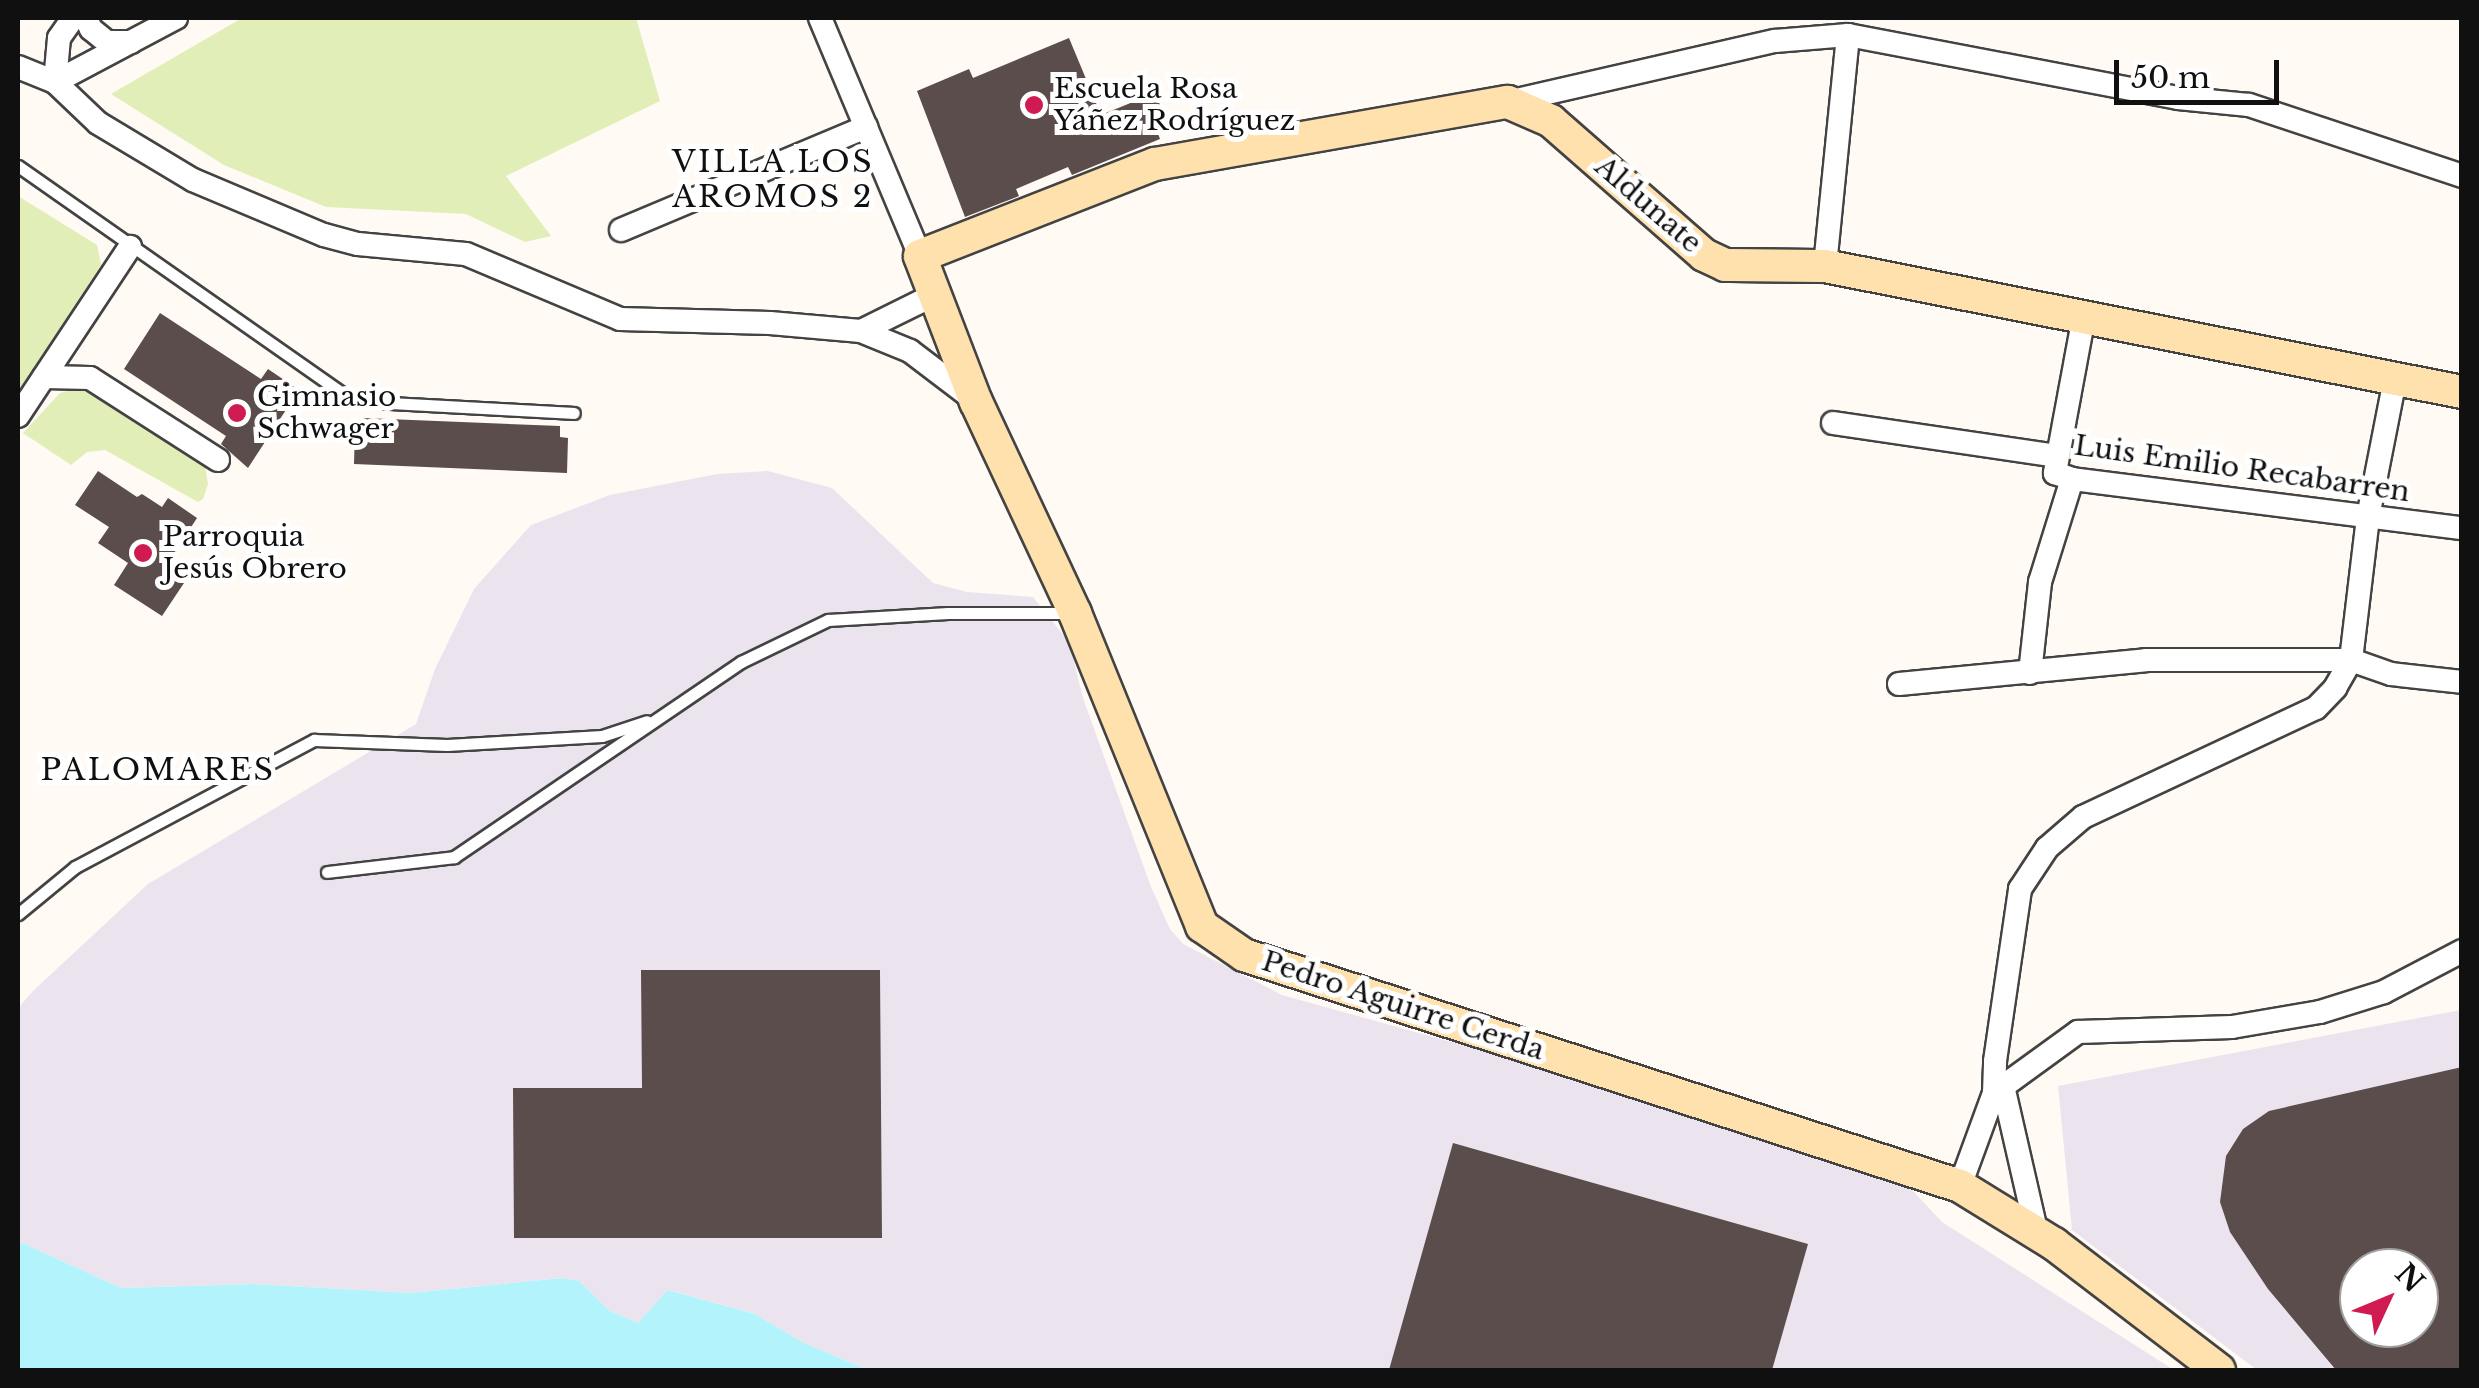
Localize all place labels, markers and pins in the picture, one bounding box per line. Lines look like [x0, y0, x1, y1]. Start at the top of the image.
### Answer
place label: Escuela Rosa Yáñez Rodríguez [1054, 72, 1295, 138]
marker: Escuela Rosa Yáñez Rodríguez [1023, 94, 1045, 116]
place label: Gimnasio Schwager [257, 380, 396, 446]
marker: Gimnasio Schwager [226, 402, 248, 424]
place label: Parroquia Jesús Obrero [163, 520, 347, 586]
marker: Parroquia Jesús Obrero [132, 542, 154, 564]

